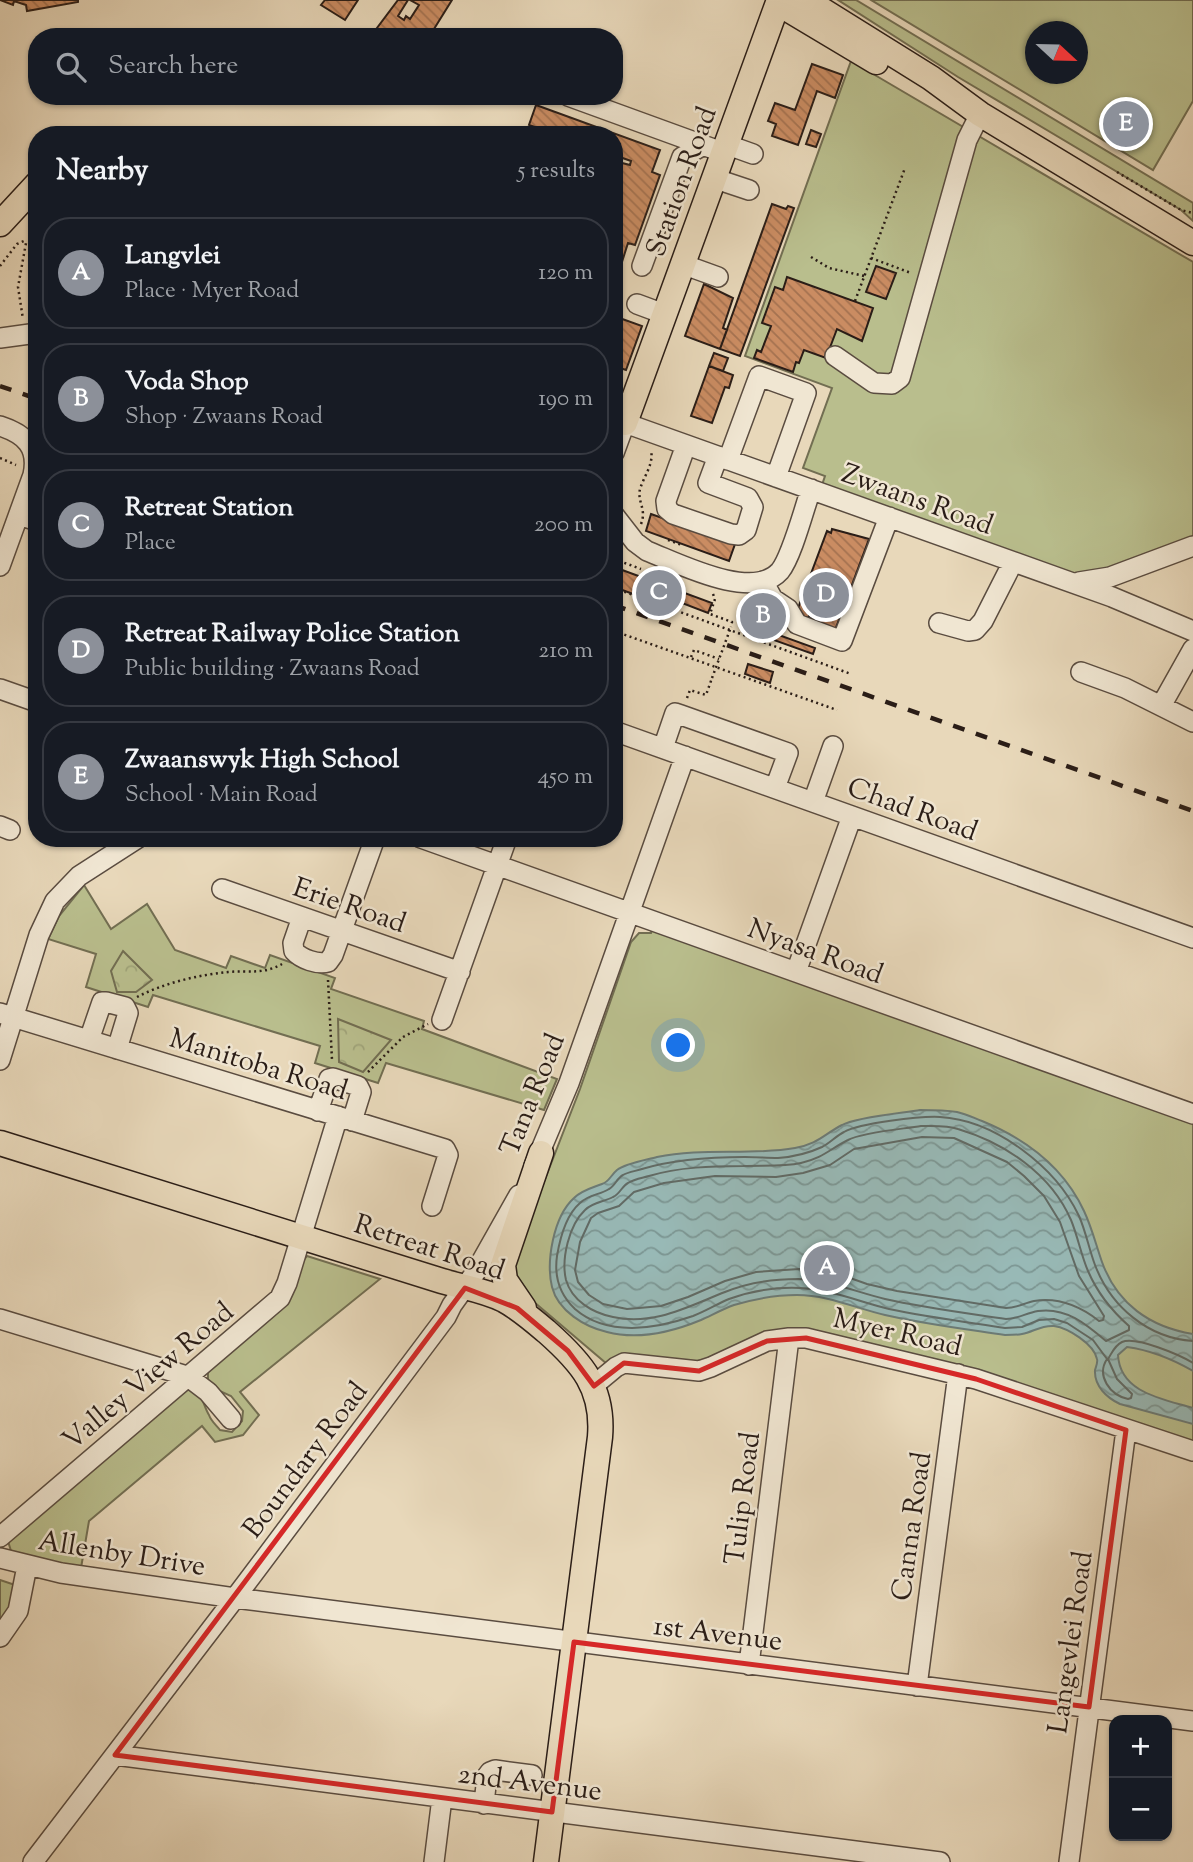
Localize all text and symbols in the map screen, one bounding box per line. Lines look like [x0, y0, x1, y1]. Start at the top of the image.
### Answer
north arrow [1025, 21, 1088, 84]
search box [28, 28, 623, 105]
icon: search [52, 48, 90, 86]
text: Search here [108, 48, 238, 85]
pin: E [1103, 98, 1149, 150]
street label: Station Road [637, 101, 729, 263]
text: Nearby [56, 150, 148, 193]
text: 5 results [518, 155, 595, 188]
text: Langvlei [125, 238, 220, 275]
text: A [72, 257, 90, 290]
text: 120 m [538, 257, 593, 290]
text: Place · Myer Road [125, 275, 299, 308]
text: Voda Shop [125, 364, 249, 401]
text: B [74, 383, 88, 416]
text: 190 m [538, 383, 593, 416]
text: Shop · Zwaans Road [125, 401, 323, 434]
street label: Zwaans Road [836, 455, 998, 547]
text: Retreat Station [125, 490, 294, 527]
text: C [72, 509, 90, 542]
text: 200 m [534, 509, 593, 542]
text: Place [125, 527, 176, 560]
pin: C [636, 567, 682, 619]
pin: D [803, 569, 849, 621]
pin: B [740, 590, 786, 642]
text: Retreat Railway Police Station [125, 616, 460, 653]
text: D [72, 635, 90, 668]
text: 210 m [539, 635, 593, 668]
text: Public building · Zwaans Road [125, 653, 420, 686]
text: Zwaanswyk High School [125, 742, 399, 779]
text: E [74, 761, 88, 794]
text: 450 m [537, 761, 593, 794]
street label: Chad Road [841, 769, 983, 853]
text: School · Main Road [125, 779, 318, 812]
street label: Erie Road [287, 869, 411, 945]
street label: Nyasa Road [741, 910, 889, 996]
street label: Manitoba Road [164, 1020, 352, 1112]
street label: Tana Road [491, 1028, 576, 1162]
your location [661, 1028, 695, 1062]
street label: Retreat Road [349, 1206, 510, 1292]
pin: A [804, 1242, 850, 1294]
street label: Valley View Road [54, 1293, 243, 1461]
street label: Myer Road [829, 1300, 966, 1368]
street label: Boundary Road [234, 1374, 379, 1548]
street label: Tulip Road [716, 1430, 772, 1567]
street label: Canna Road [883, 1449, 943, 1603]
street label: Allenby Drive [35, 1522, 208, 1588]
street label: Langevlei Road [1039, 1548, 1105, 1736]
street label: 1st Avenue [651, 1607, 784, 1663]
map controls [1109, 1715, 1172, 1841]
button: + [1109, 1715, 1172, 1778]
street label: 2nd Avenue [455, 1755, 604, 1813]
button: − [1109, 1778, 1172, 1841]

